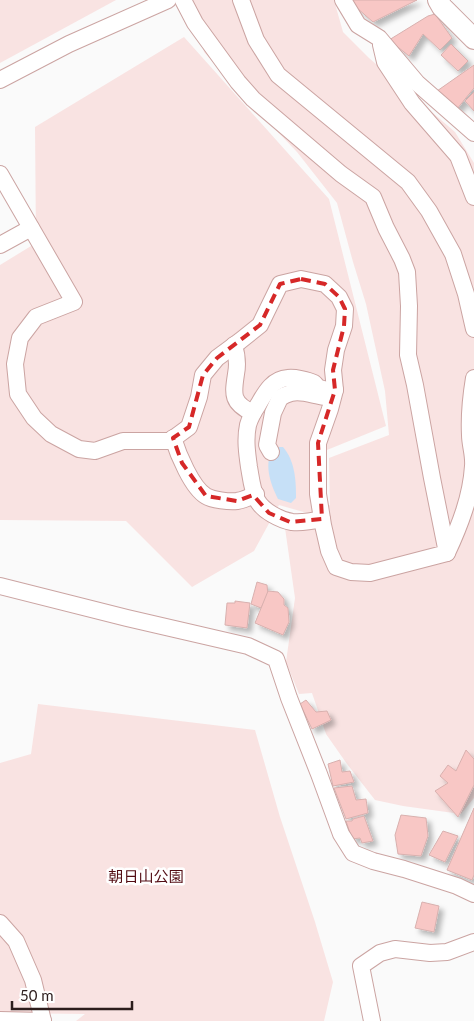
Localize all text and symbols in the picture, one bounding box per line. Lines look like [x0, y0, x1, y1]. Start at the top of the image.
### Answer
park label: 朝日山公園 [108, 867, 184, 885]
scale bar [12, 978, 132, 1010]
text: 50 m [20, 986, 54, 1004]

